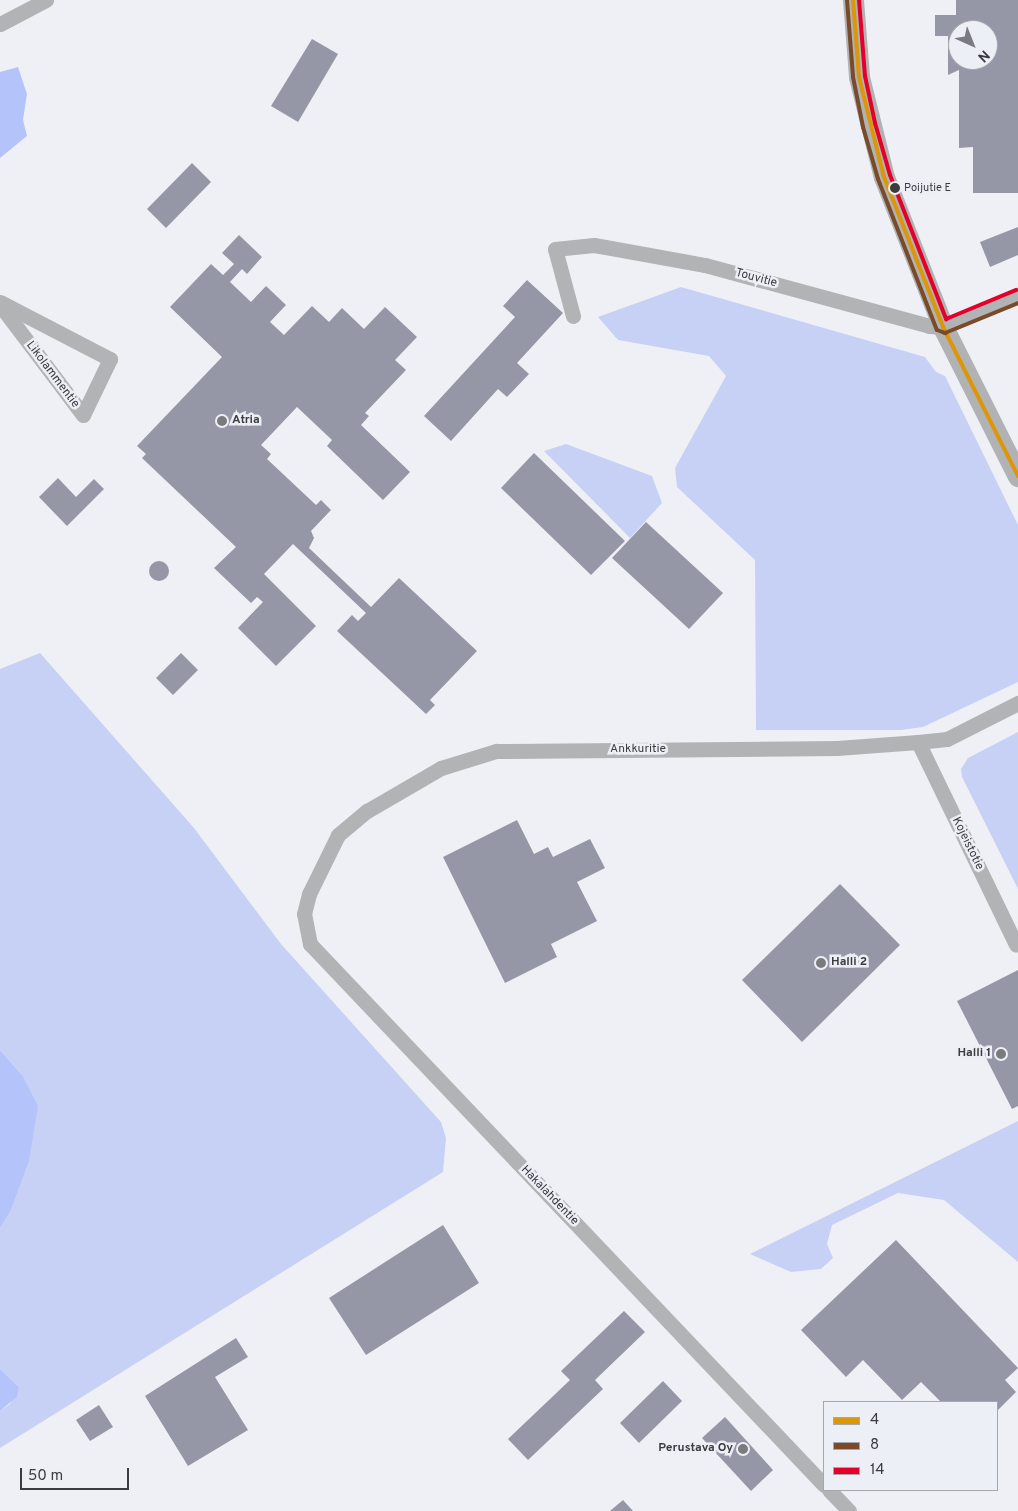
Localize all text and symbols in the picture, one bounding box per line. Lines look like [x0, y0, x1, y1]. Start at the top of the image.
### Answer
north arrow [948, 20, 998, 70]
text: N [974, 46, 993, 65]
place label: Poijutie E [904, 181, 951, 195]
marker: Poijutie E [890, 183, 900, 193]
street label: Touvitie [734, 267, 778, 291]
street label: Likolammentie [22, 339, 82, 411]
place label: Atria [232, 414, 260, 428]
marker: Atria [216, 415, 228, 427]
street label: Ankkuritie [610, 743, 666, 757]
street label: Kojeistotie [948, 815, 986, 873]
place label: Halli 2 [831, 956, 867, 970]
marker: Halli 2 [815, 957, 827, 969]
place label: Halli 1 [957, 1047, 991, 1061]
marker: Halli 1 [995, 1048, 1007, 1060]
street label: Hakalahdentie [517, 1163, 581, 1229]
legend [823, 1401, 998, 1491]
text: 4 [870, 1411, 879, 1430]
text: 8 [870, 1436, 879, 1455]
place label: Perustava Oy [658, 1442, 733, 1456]
marker: Perustava Oy [737, 1443, 749, 1455]
scale bar [22, 1458, 131, 1490]
text: 14 [870, 1461, 885, 1480]
text: 50 m [28, 1467, 63, 1486]

